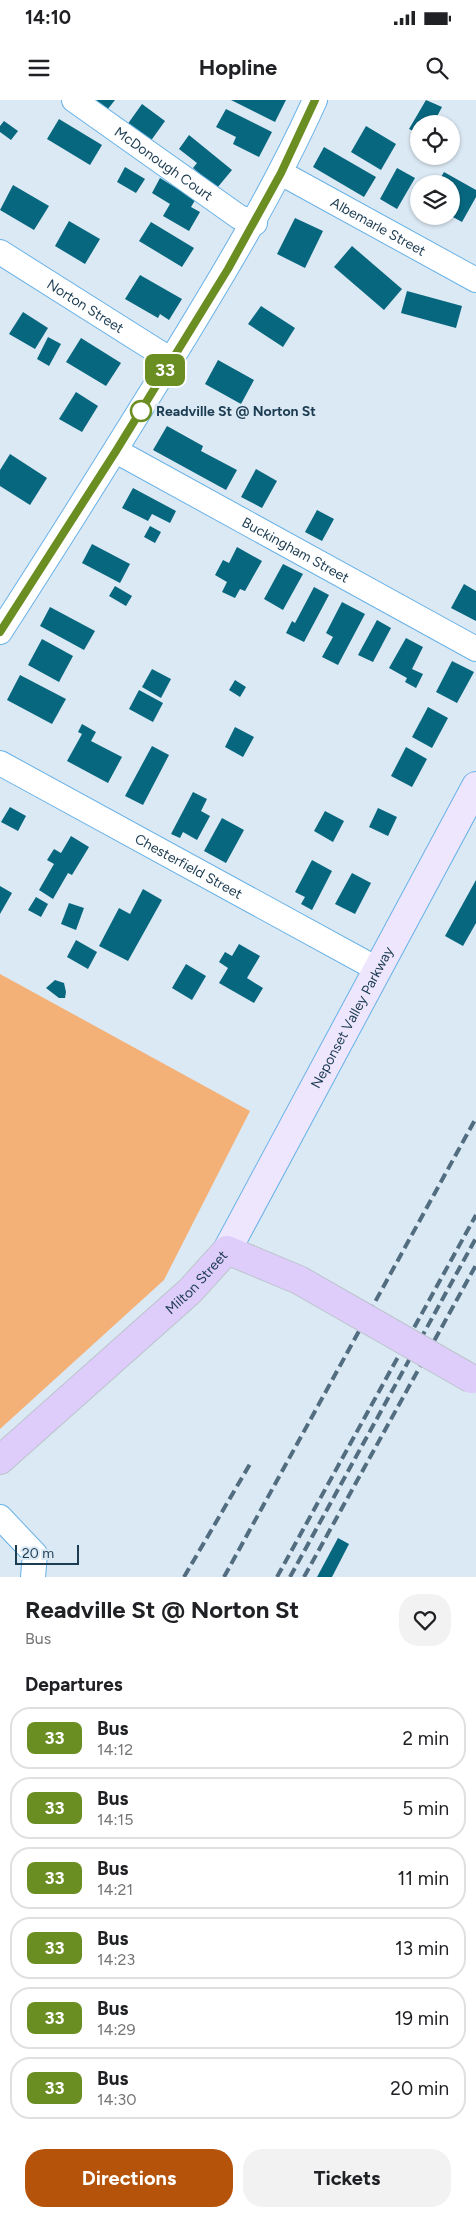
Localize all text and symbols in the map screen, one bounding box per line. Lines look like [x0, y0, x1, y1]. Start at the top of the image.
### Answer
text: 14:10 [25, 6, 71, 29]
icon: menu [25, 54, 53, 82]
text: Hopline [199, 54, 277, 81]
icon: search [423, 54, 451, 82]
map controls [410, 115, 460, 225]
button: locate [410, 115, 460, 165]
street label: McDonough Court [111, 123, 216, 204]
button: layers [410, 175, 460, 225]
street label: Albemarle Street [328, 194, 429, 259]
street label: Norton Street [44, 275, 127, 337]
line badge: 33 [142, 354, 188, 386]
text: 33 [155, 359, 175, 381]
marker: Readville St @ Norton St [130, 400, 152, 422]
place label: Readville St @ Norton St [156, 403, 316, 420]
street label: Buckingham Street [239, 514, 352, 586]
street label: Chesterfield Street [132, 830, 245, 902]
street label: Neponset Valley Parkway [307, 943, 397, 1091]
street label: Milton Street [162, 1247, 231, 1318]
scale bar [15, 1542, 79, 1565]
text: 20 m [22, 1545, 54, 1562]
button: heart [399, 1594, 451, 1646]
text: Readville St @ Norton St [25, 1595, 299, 1624]
text: Bus [25, 1629, 51, 1648]
text: Departures [25, 1673, 123, 1696]
text: Bus [97, 1717, 128, 1740]
text: 33 [44, 1727, 65, 1749]
text: 2 min [403, 1727, 449, 1750]
text: 14:12 [97, 1740, 133, 1759]
text: Bus [97, 1787, 128, 1810]
text: 33 [44, 1797, 65, 1819]
text: 5 min [402, 1797, 449, 1820]
text: 14:15 [97, 1810, 133, 1829]
text: Bus [97, 1857, 128, 1880]
text: 33 [44, 1867, 65, 1889]
text: 11 min [397, 1867, 449, 1890]
text: 14:21 [97, 1880, 133, 1899]
text: Bus [97, 1927, 128, 1950]
text: 33 [44, 1937, 65, 1959]
text: 13 min [395, 1937, 449, 1960]
text: 14:23 [97, 1950, 135, 1969]
text: Bus [97, 1997, 128, 2020]
text: 33 [44, 2007, 65, 2029]
text: 19 min [395, 2007, 449, 2030]
text: 14:29 [97, 2020, 136, 2039]
text: Bus [97, 2067, 128, 2090]
text: 33 [44, 2077, 65, 2099]
text: 20 min [390, 2077, 449, 2100]
text: 14:30 [97, 2090, 137, 2109]
button: Directions [25, 2149, 233, 2207]
button: Tickets [243, 2149, 451, 2207]

